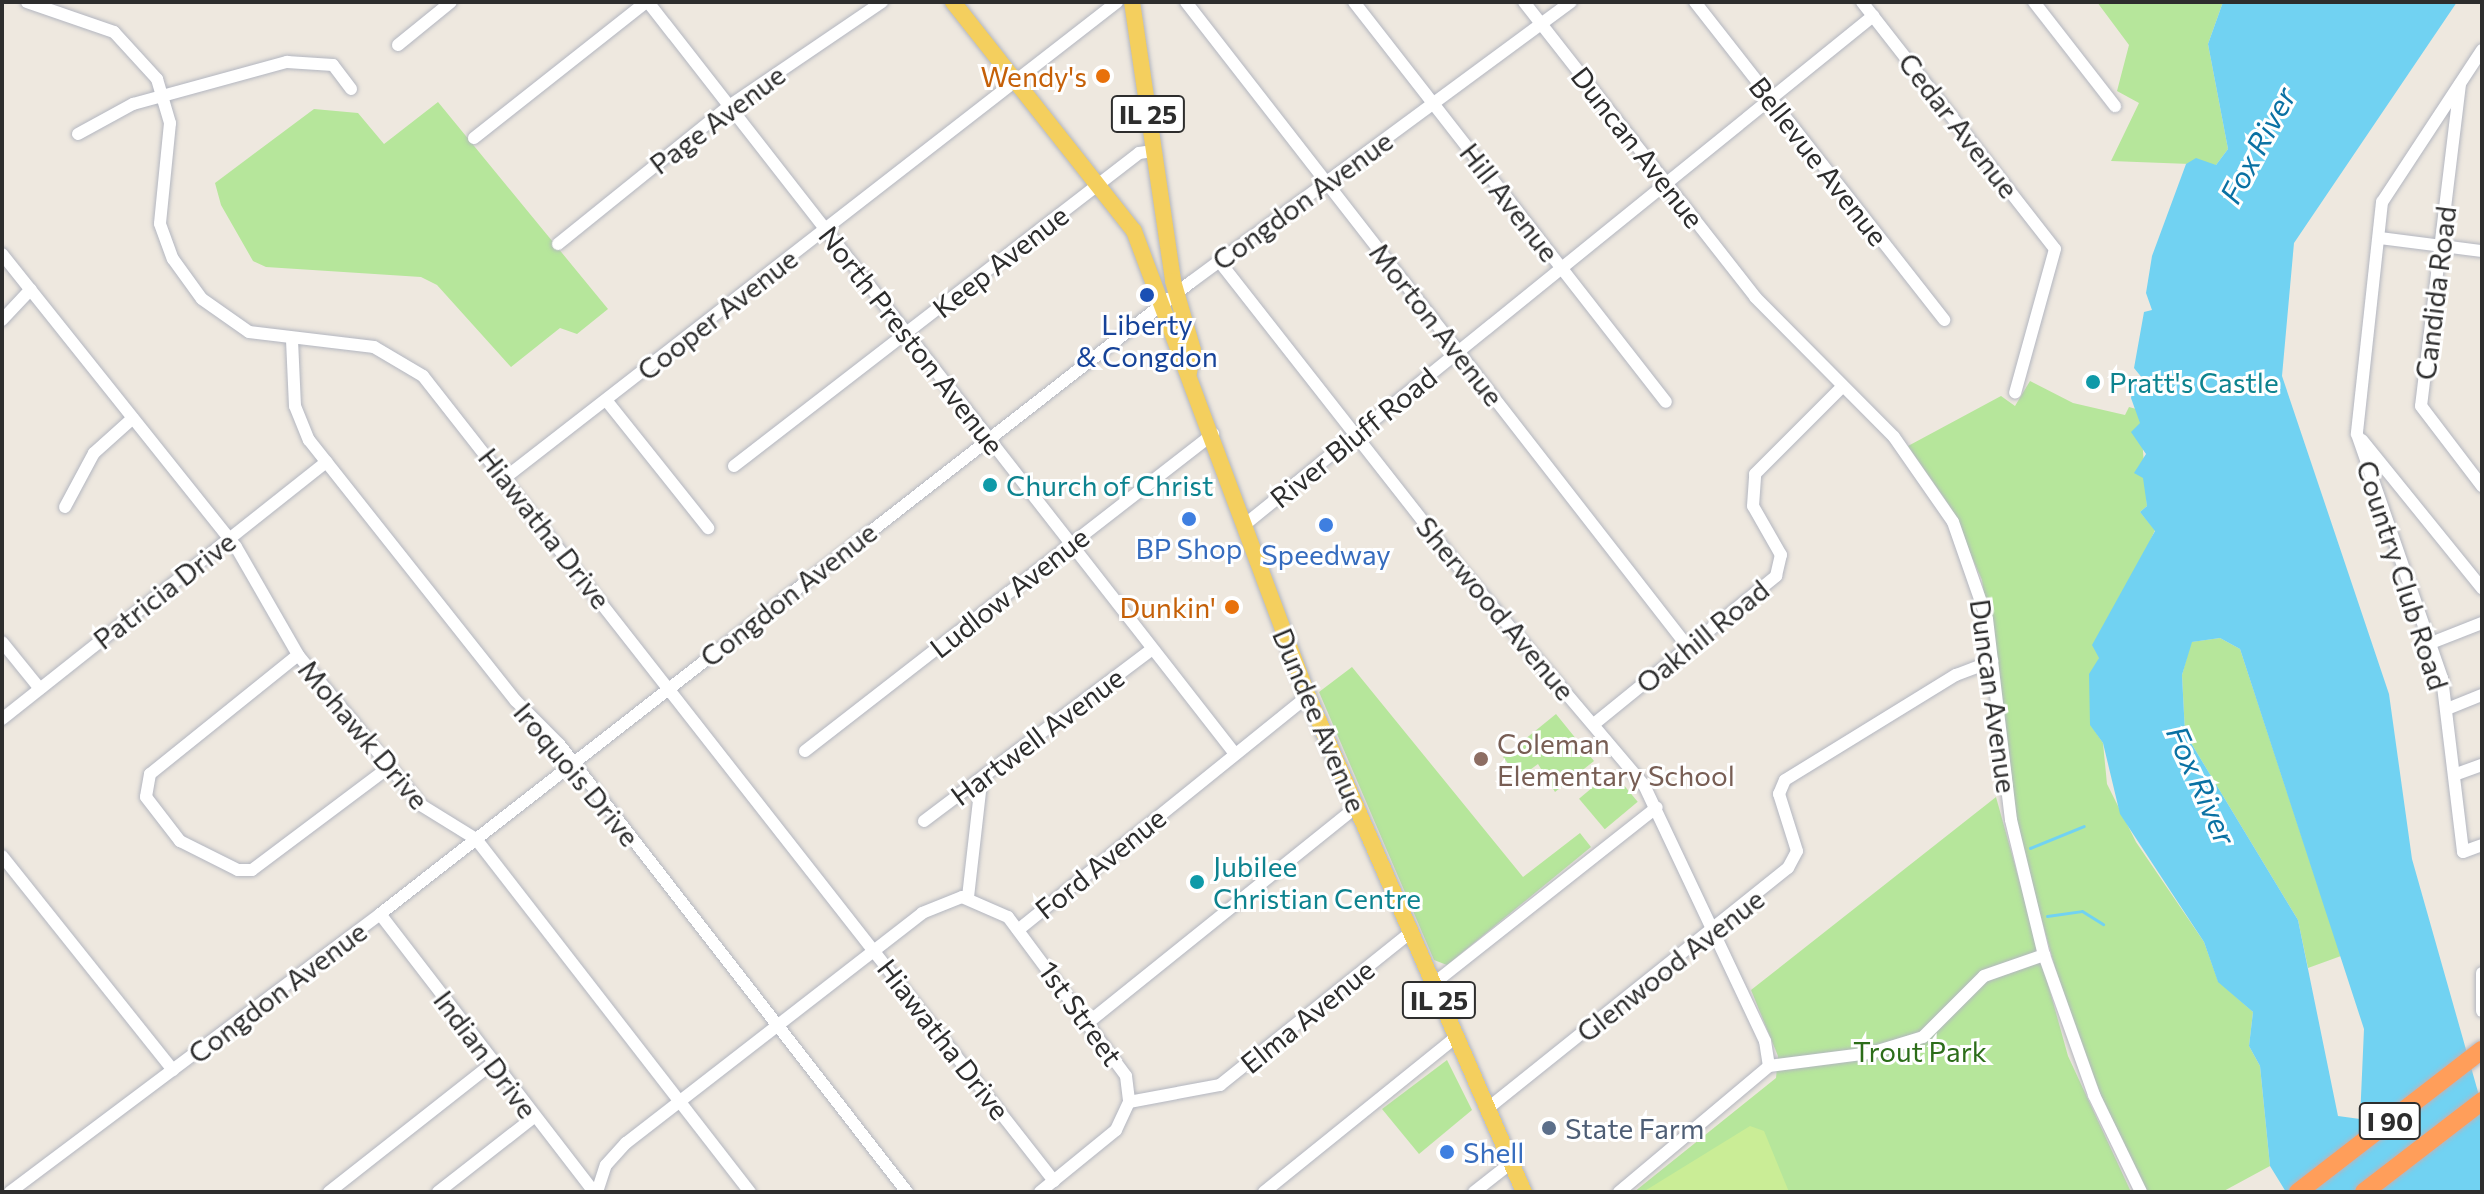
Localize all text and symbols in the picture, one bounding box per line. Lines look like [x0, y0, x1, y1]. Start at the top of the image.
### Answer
street label: Cedar Avenue [1892, 46, 2026, 204]
street label: Page Avenue [643, 57, 791, 181]
place label: Wendy's [981, 59, 1087, 93]
street label: Duncan Avenue [1565, 60, 1711, 234]
marker: Wendy's [1094, 67, 1112, 85]
street label: Bellevue Avenue [1743, 70, 1895, 252]
water label: Fox River [2211, 81, 2303, 209]
road number: IL 25 [1110, 92, 1186, 136]
street label: Congdon Avenue [1205, 123, 1399, 277]
street label: Hill Avenue [1453, 136, 1567, 268]
street label: Keep Avenue [926, 198, 1074, 324]
street label: Candida Road [2408, 204, 2462, 382]
street label: North Preston Avenue [812, 219, 1012, 461]
street label: Morton Avenue [1363, 236, 1511, 412]
street label: Cooper Avenue [630, 241, 804, 387]
marker: Liberty & Congdon [1138, 286, 1156, 304]
place label: Liberty & Congdon [1076, 307, 1218, 373]
street label: River Bluff Road [1263, 360, 1443, 514]
place label: Pratt's Castle [2109, 365, 2279, 399]
marker: Pratt's Castle [2084, 373, 2102, 391]
street label: Hiawatha Drive [472, 441, 618, 615]
street label: Country Club Road [2350, 456, 2456, 694]
place label: Church of Christ [1006, 468, 1214, 502]
marker: Church of Christ [981, 476, 999, 494]
marker: BP Shop [1180, 510, 1198, 528]
street label: Sherwood Avenue [1410, 510, 1582, 706]
street label: Congdon Avenue [693, 515, 883, 673]
marker: Speedway [1317, 516, 1335, 534]
street label: Ludlow Avenue [923, 520, 1095, 664]
street label: Patricia Drive [86, 524, 242, 656]
place label: BP Shop [1136, 531, 1242, 565]
place label: Speedway [1261, 537, 1391, 571]
street label: Oakhill Road [1629, 572, 1775, 700]
place label: Dunkin' [1120, 590, 1216, 624]
street label: Duncan Avenue [1964, 597, 2024, 795]
marker: Dunkin' [1223, 598, 1241, 616]
street label: Dundee Avenue [1266, 623, 1374, 817]
street label: Mohawk Drive [292, 653, 436, 815]
street label: Hartwell Avenue [944, 660, 1130, 812]
street label: Iroquois Drive [507, 695, 647, 853]
water label: Fox River [2160, 720, 2244, 850]
place label: Coleman Elementary School [1497, 726, 1735, 792]
marker: Coleman Elementary School [1472, 750, 1490, 768]
street label: Ford Avenue [1028, 800, 1172, 926]
place label: Jubilee Christian Centre [1213, 849, 1421, 915]
marker: Jubilee Christian Centre [1188, 873, 1206, 891]
street label: Glenwood Avenue [1570, 881, 1770, 1049]
street label: Congdon Avenue [181, 914, 373, 1070]
street label: Hiawatha Drive [871, 952, 1017, 1126]
street label: Elma Avenue [1234, 952, 1380, 1080]
street label: 1st Street [1032, 954, 1130, 1072]
road number: IL 25 [1401, 978, 1477, 1022]
street label: Indian Drive [427, 984, 545, 1124]
park label: Trout Park [1853, 1034, 1987, 1068]
road number: I 90 [2358, 1099, 2422, 1143]
place label: State Farm [1565, 1111, 1704, 1145]
marker: State Farm [1540, 1119, 1558, 1137]
place label: Shell [1463, 1135, 1524, 1169]
marker: Shell [1438, 1143, 1456, 1161]

